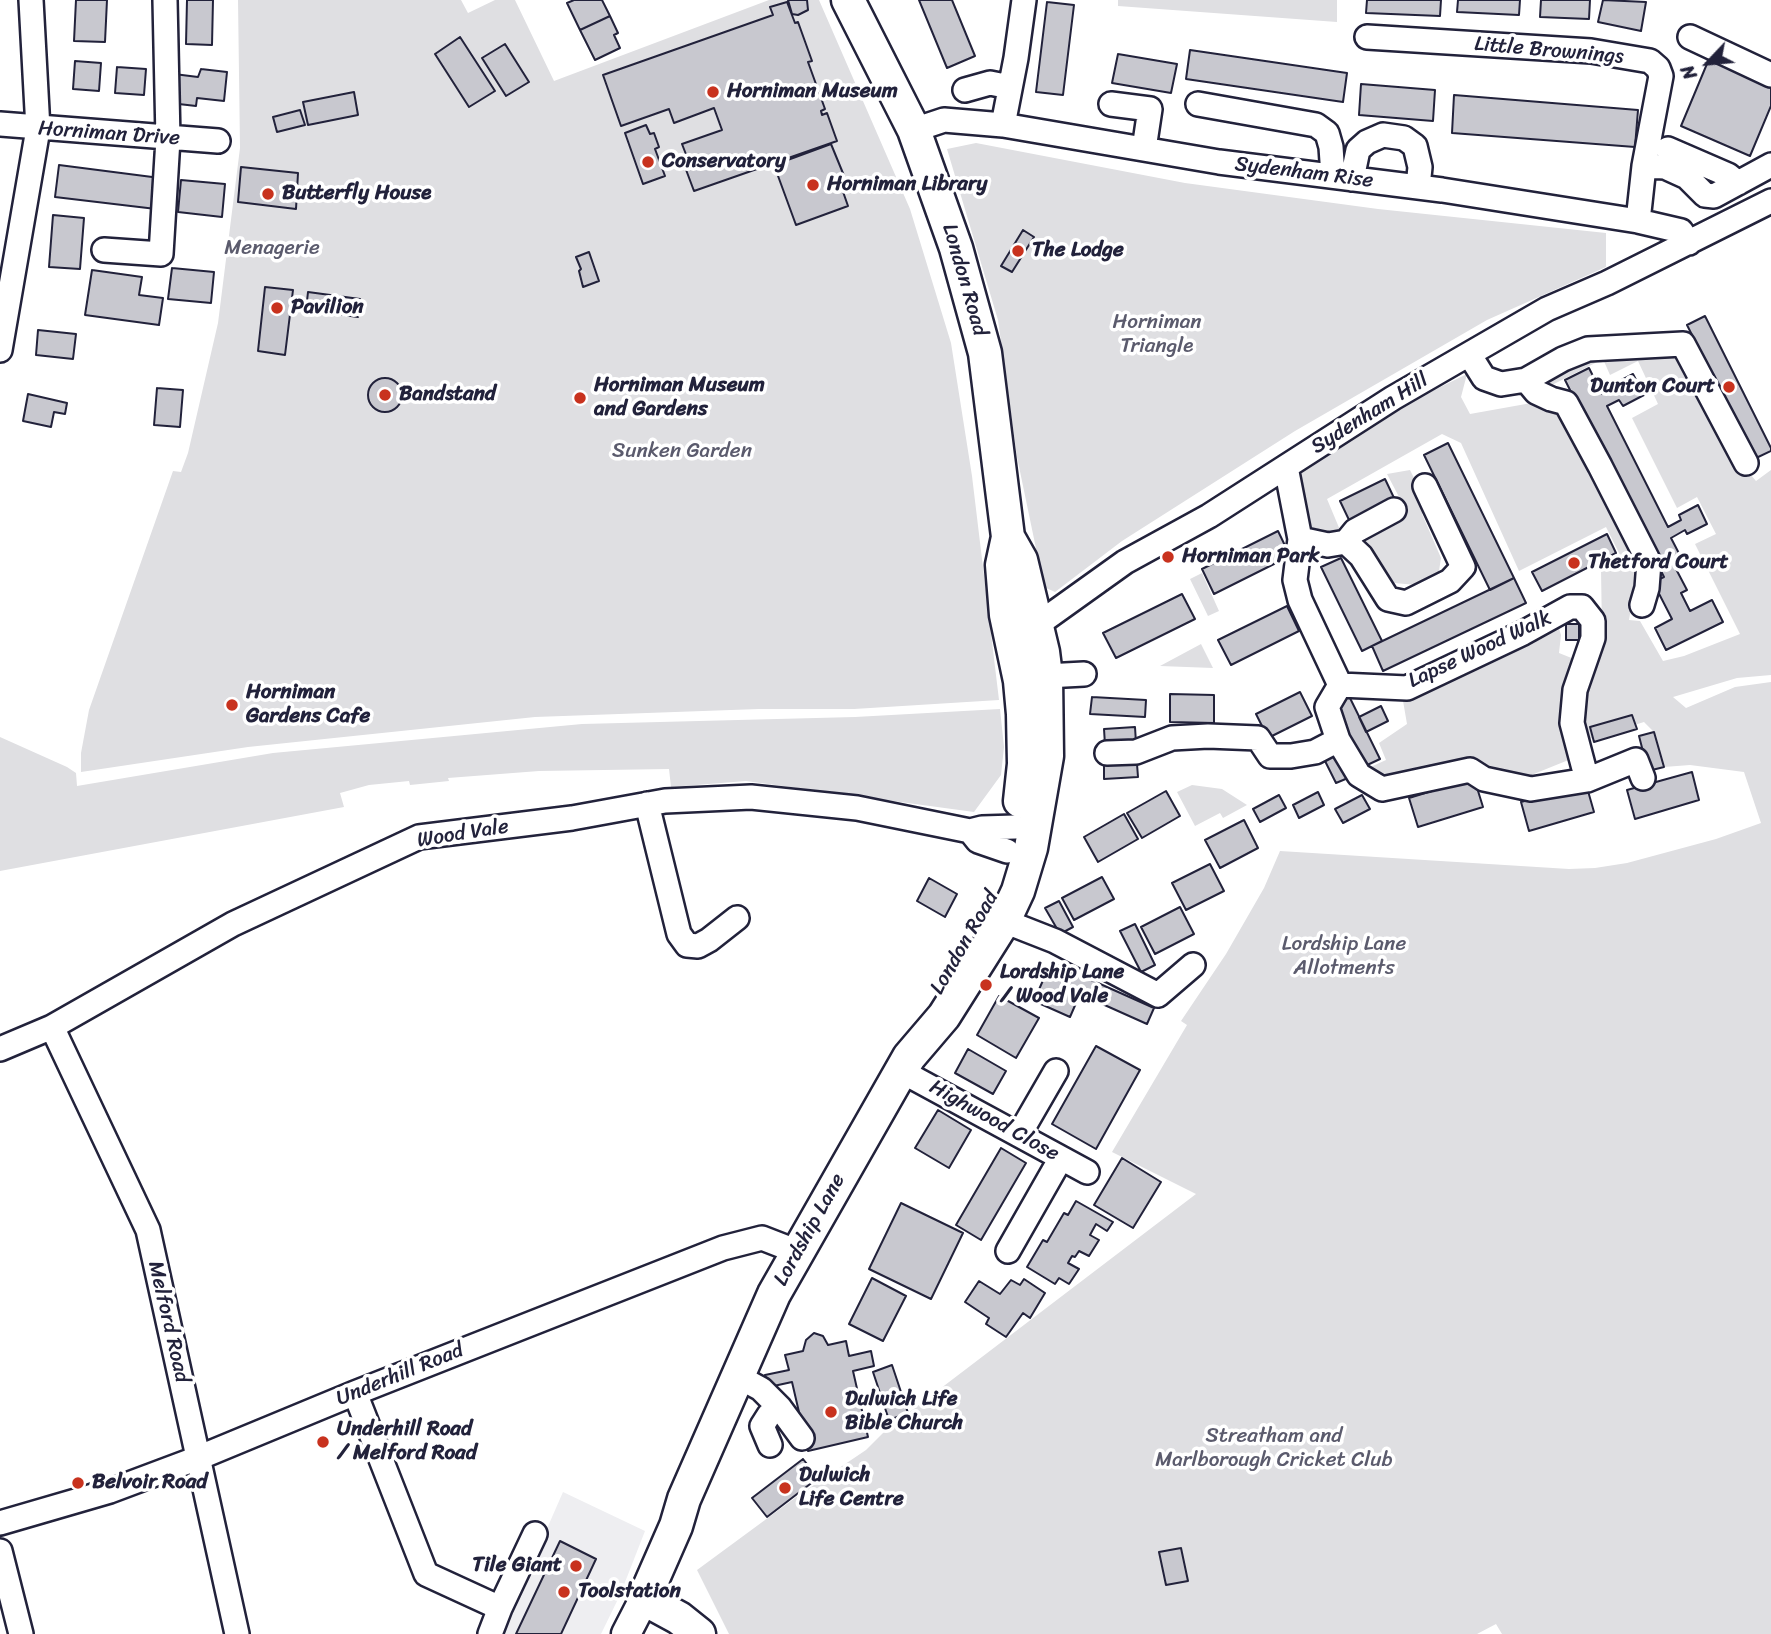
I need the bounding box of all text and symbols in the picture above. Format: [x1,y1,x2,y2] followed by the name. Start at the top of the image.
[1673,28,1743,98] north arrow
[1473,32,1625,70] street label: Little Brownings
[1671,59,1706,86] text: N
[727,79,898,105] place label: Horniman Museum
[705,84,721,100] marker: Horniman Museum
[37,116,181,152] street label: Horniman Drive
[662,149,786,175] place label: Conservatory
[1233,152,1375,194] street label: Sydenham Rise
[640,154,656,170] marker: Conservatory
[827,172,987,198] place label: Horniman Library
[805,177,821,193] marker: Horniman Library
[282,181,431,207] place label: Butterfly House
[260,186,276,202] marker: Butterfly House
[936,221,992,339] street label: London Road
[224,236,320,262] park label: Menagerie
[1032,238,1124,264] place label: The Lodge
[1010,243,1026,259] marker: The Lodge
[291,295,364,321] place label: Pavilion
[269,300,285,316] marker: Pavilion
[1112,310,1202,360] park label: Horniman Triangle
[1307,368,1433,460] street label: Sydenham Hill
[594,373,765,423] place label: Horniman Museum and Gardens
[1590,374,1715,400] place label: Dunton Court
[1721,379,1737,395] marker: Dunton Court
[399,382,496,408] place label: Bandstand
[377,387,393,403] marker: Bandstand
[572,390,588,406] marker: Horniman Museum and Gardens
[612,439,752,465] park label: Sunken Garden
[1182,544,1320,570] place label: Horniman Park
[1160,549,1176,565] marker: Horniman Park
[1588,550,1728,576] place label: Thetford Court
[1566,555,1582,571] marker: Thetford Court
[1404,606,1556,694] street label: Lapse Wood Walk
[246,680,370,730] place label: Horniman Gardens Cafe
[224,697,240,713] marker: Horniman Gardens Cafe
[415,814,511,854] street label: Wood Vale
[925,887,1005,999] street label: London Road
[1282,932,1406,982] park label: Lordship Lane Allotments
[1000,960,1124,1010] place label: Lordship Lane / Wood Vale
[978,977,994,993] marker: Lordship Lane / Wood Vale
[925,1075,1063,1167] street label: Highwood Close
[769,1170,851,1290] street label: Lordship Lane
[142,1259,194,1385] street label: Melford Road
[333,1338,467,1412] street label: Underhill Road
[845,1387,963,1437] place label: Dulwich Life Bible Church
[823,1404,839,1420] marker: Dulwich Life Bible Church
[337,1417,477,1467] place label: Underhill Road / Melford Road
[1155,1424,1393,1474] park label: Streatham and Marlborough Cricket Club
[315,1434,331,1450] marker: Underhill Road / Melford Road
[799,1463,904,1513] place label: Dulwich Life Centre
[92,1470,207,1496] place label: Belvoir Road
[70,1475,86,1491] marker: Belvoir Road
[777,1480,793,1496] marker: Dulwich Life Centre
[472,1553,562,1579] place label: Tile Giant
[568,1558,584,1574] marker: Tile Giant
[578,1579,681,1605] place label: Toolstation
[556,1584,572,1600] marker: Toolstation

